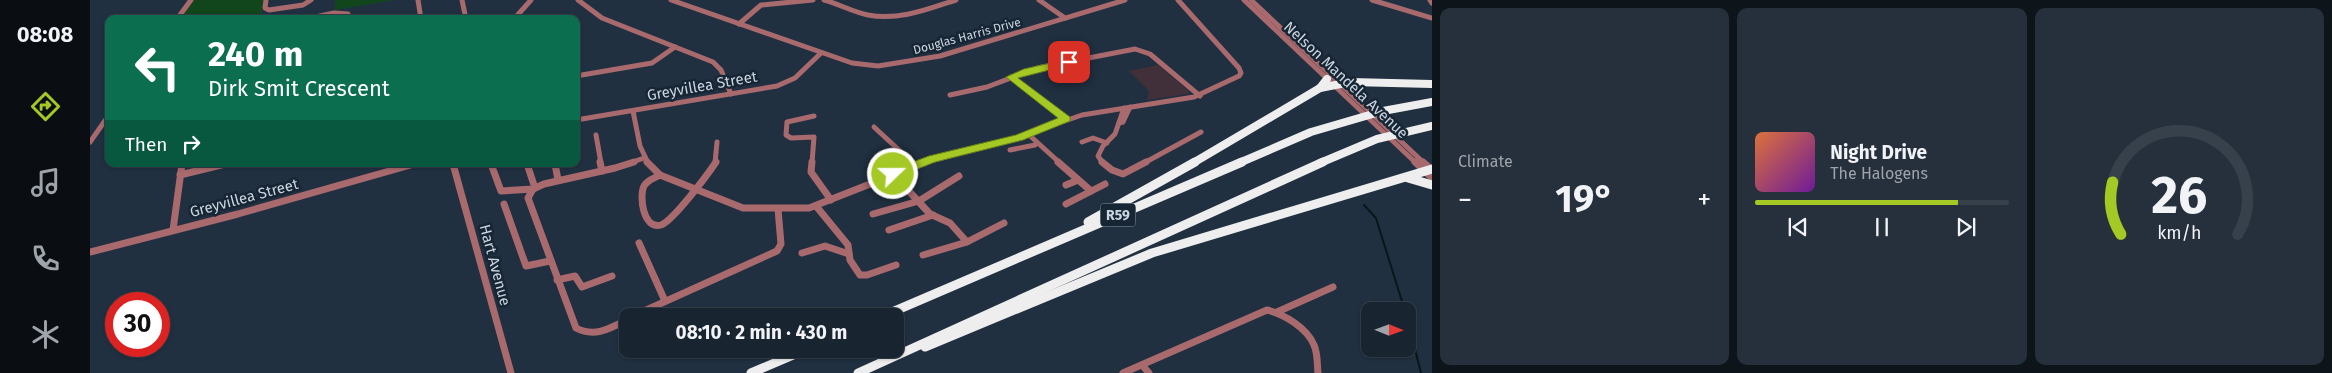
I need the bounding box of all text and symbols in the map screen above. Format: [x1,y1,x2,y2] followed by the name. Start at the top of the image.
[912,15,1022,57] street label: Douglas Harris Drive
[1280,18,1412,142] street label: Nelson Mandela Avenue
[17,21,73,48] text: 08:08
[208,33,303,75] text: 240 m
[125,35,190,100] icon: left
[1048,41,1090,83] pin
[1055,48,1083,76] icon: arrive
[646,67,759,105] street label: Greyvillea Street
[208,75,390,102] text: Dirk Smit Crescent
[28,89,63,124] icon: directions
[177,130,205,158] icon: right
[125,133,167,156] text: Then
[1830,141,1927,164] text: Night Drive
[866,147,918,199] position arrow
[1458,152,1513,171] text: Climate
[1830,164,1928,183] text: The Halogens
[2151,164,2207,227] text: 26
[28,165,63,200] icon: music
[188,175,301,221] street label: Greyvillea Street
[1555,176,1614,222] text: 19°
[1458,183,1472,216] text: −
[1697,183,1711,216] text: +
[1100,204,1136,226] road number: R59
[1784,213,1812,241] icon: previous
[1868,213,1896,241] icon: pause
[1952,213,1980,241] icon: next
[476,222,514,308] street label: Hart Avenue
[2157,222,2201,244] text: km/h
[28,241,63,276] icon: phone
[105,292,170,357] speed limit sign: 30
[1361,302,1416,358] north arrow
[1361,302,1416,357] map controls
[28,317,63,352] icon: climate
[676,321,847,344] text: 08:10 · 2 min · 430 m

